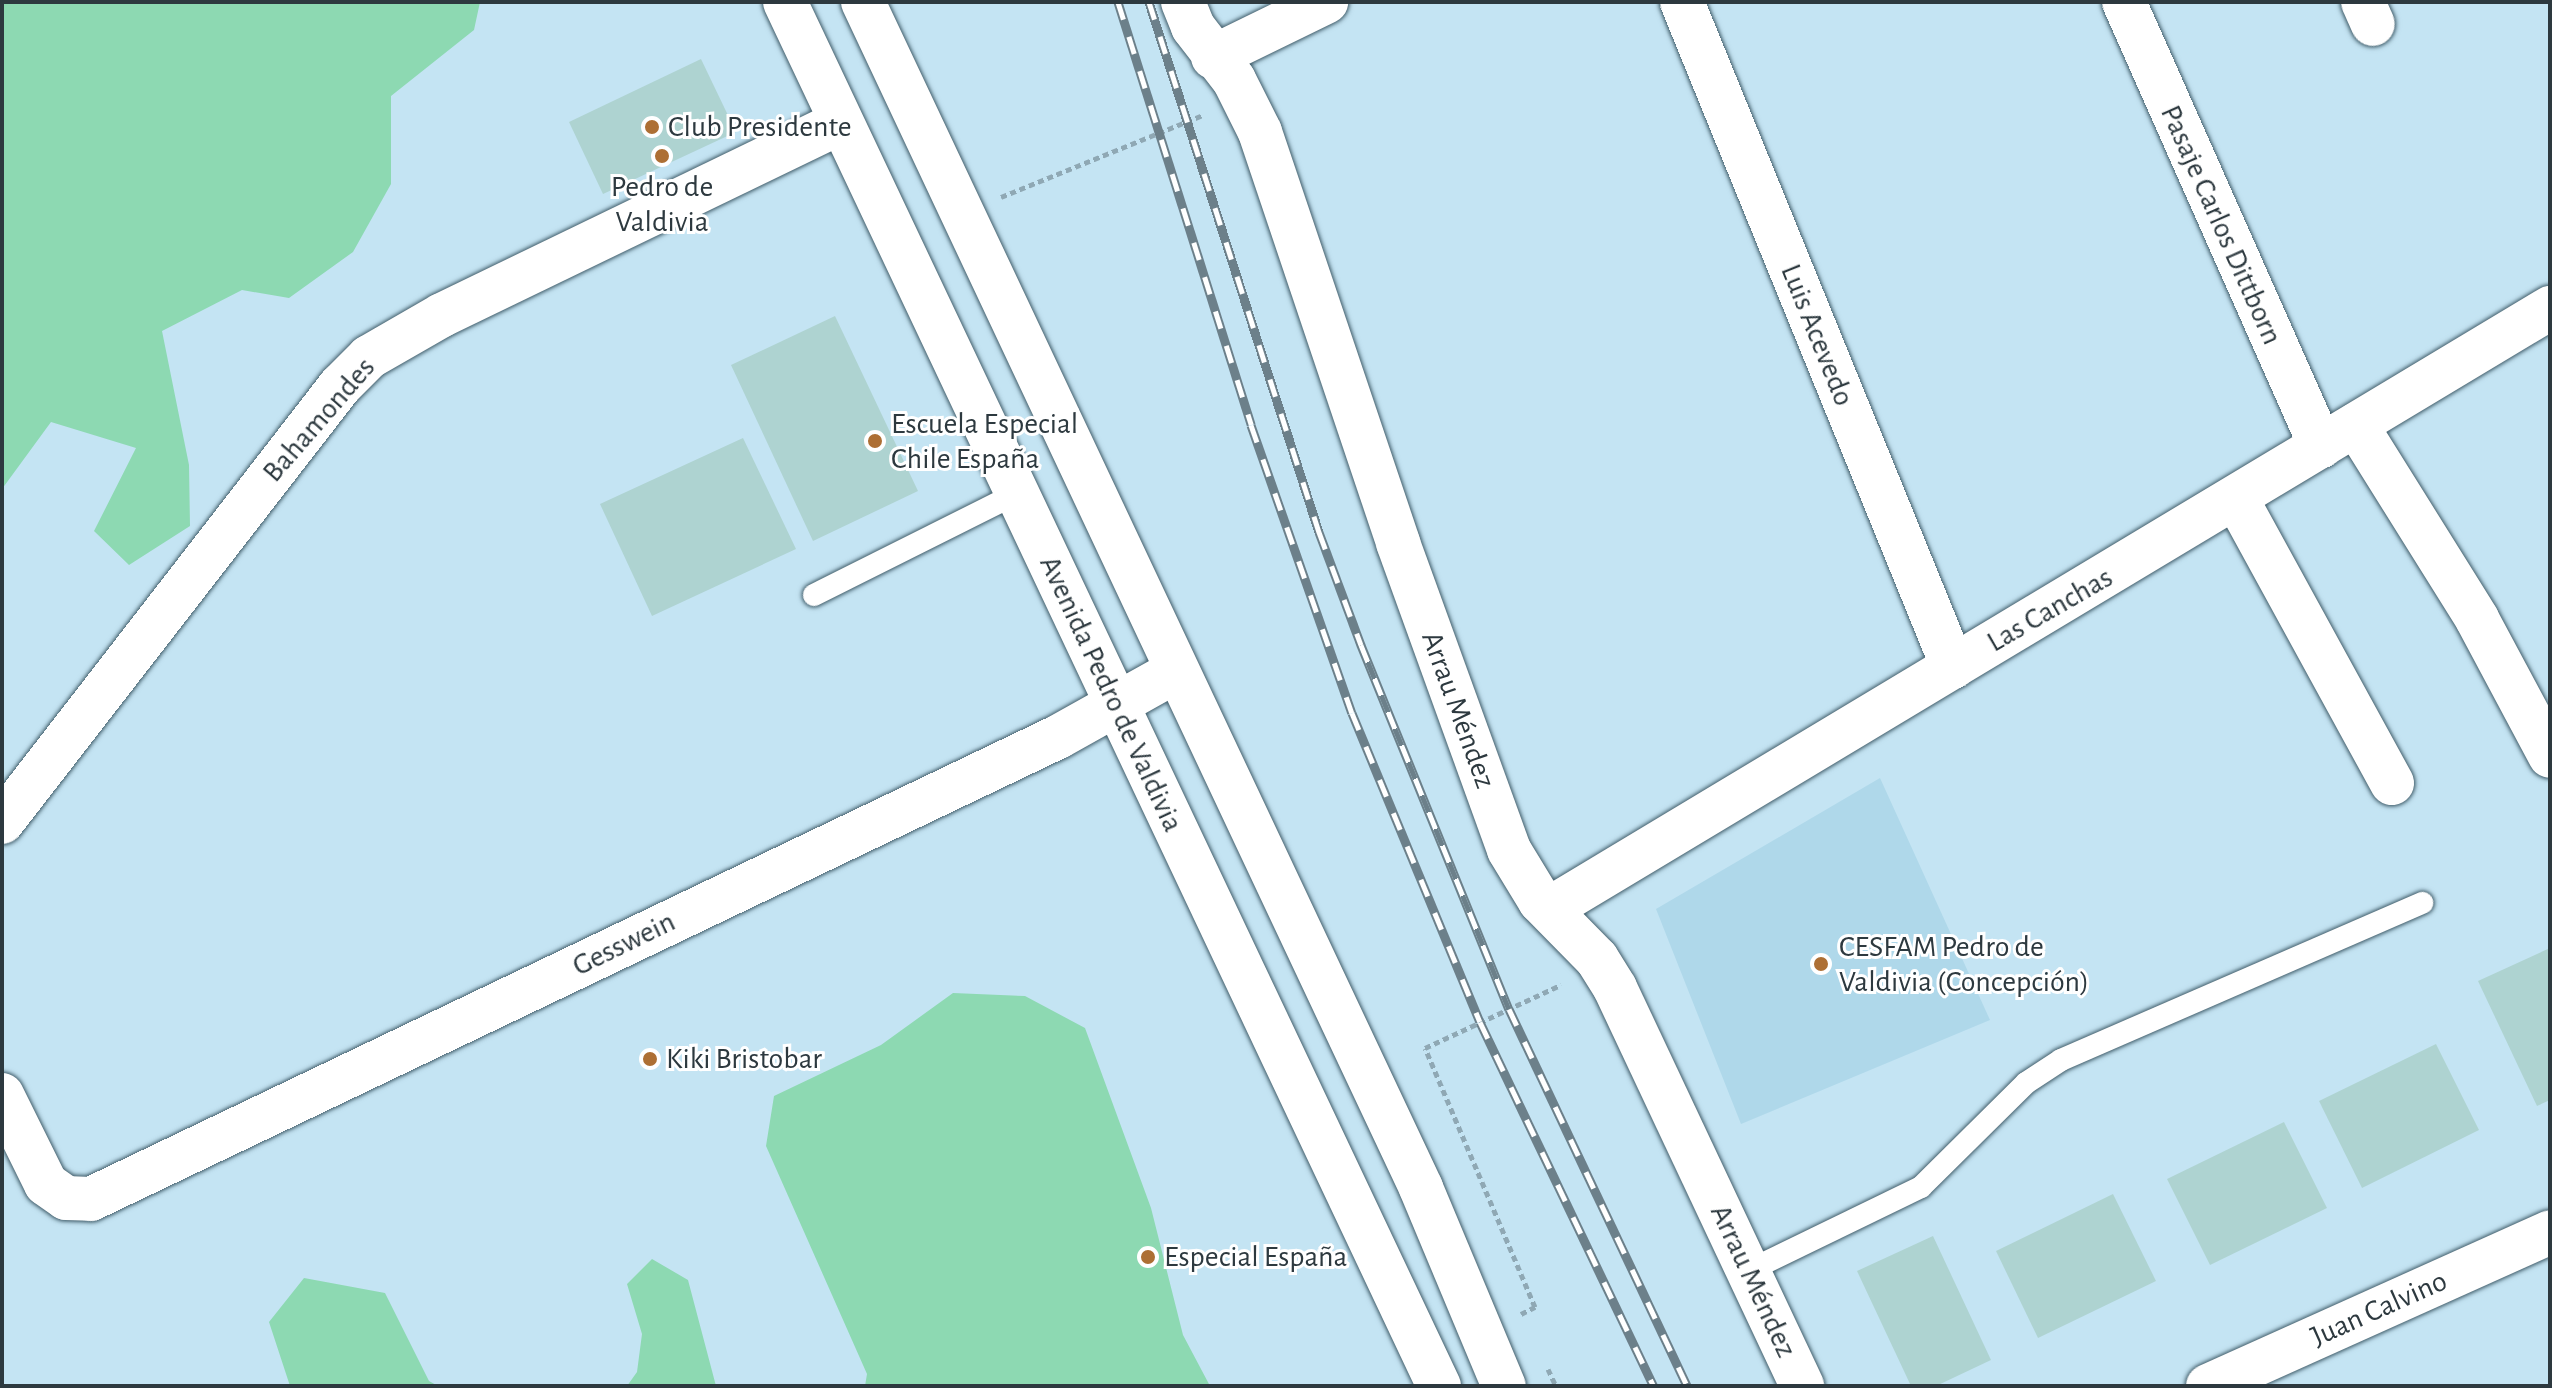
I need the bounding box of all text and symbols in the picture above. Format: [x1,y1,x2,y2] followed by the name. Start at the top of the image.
[2152,100,2290,350] street label: Pasaje Carlos Dittborn
[668,109,852,145] place label: Club Presidente
[643,118,661,136] marker: Club Presidente
[653,147,671,165] marker: Pedro de Valdivia
[611,169,713,240] place label: Pedro de Valdivia
[1772,259,1862,411] street label: Luis Acevedo
[255,350,383,490] street label: Bahamondes
[891,406,1078,476] place label: Escuela Especial Chile España
[866,432,884,450] marker: Escuela Especial Chile España
[1031,550,1191,838] street label: Avenida Pedro de Valdivia
[1981,560,2119,660] street label: Las Canchas
[1413,627,1503,793] street label: Arrau Méndez
[567,904,681,984] street label: Gesswein
[1839,929,2089,1000] place label: CESFAM Pedro de Valdivia (Concepción)
[1810,953,1832,975] marker: CESFAM Pedro de Valdivia (Concepción)
[666,1041,822,1077] place label: Kiki Bristobar
[641,1050,659,1068] marker: Kiki Bristobar
[1702,1199,1804,1363] street label: Arrau Méndez
[1164,1239,1347,1275] place label: Especial España
[1139,1248,1157,1266] marker: Especial España
[2305,1263,2453,1355] street label: Juan Calvino

